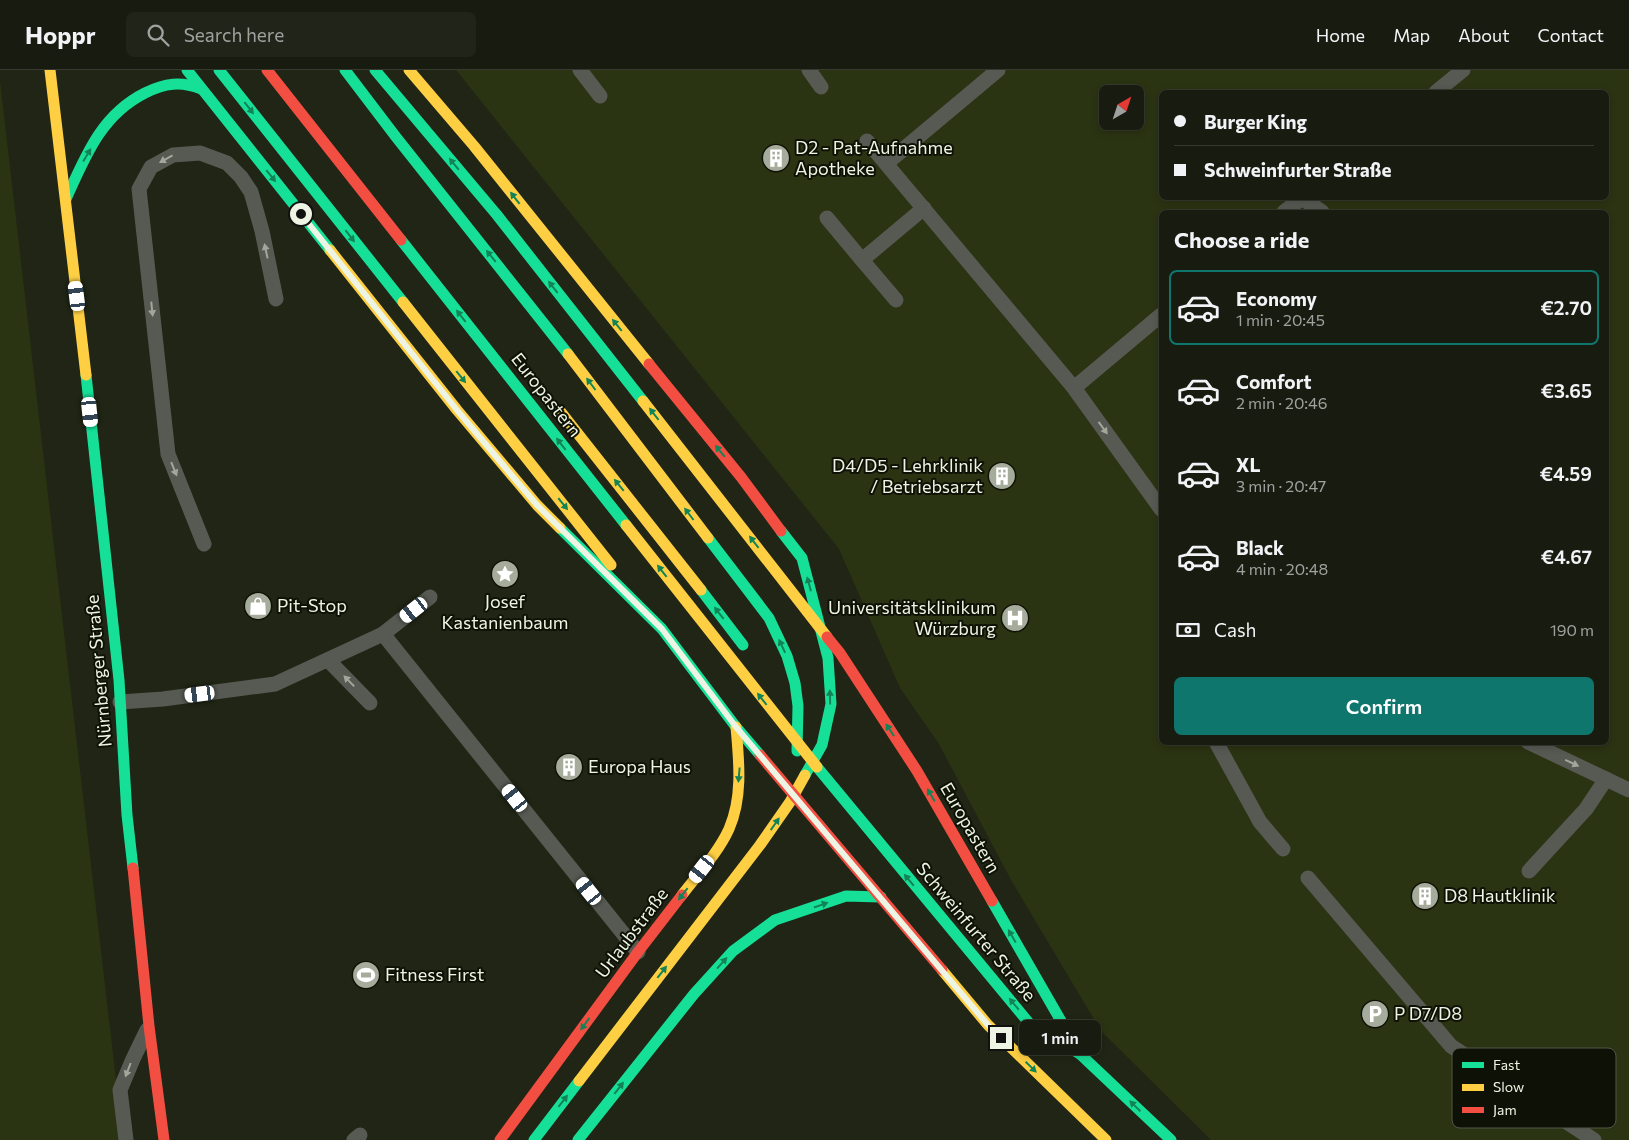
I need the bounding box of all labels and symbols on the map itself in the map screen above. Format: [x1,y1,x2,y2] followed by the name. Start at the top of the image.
[1099,85,1144,130] north arrow
[244,101,255,114] one-way arrow
[795,136,953,179] place label: D2 - Pat-Aufnahme Apotheke
[761,143,791,173] building icon: D2 - Pat-Aufnahme Apotheke
[83,148,92,161] one-way arrow
[159,155,173,163] one-way arrow
[449,158,460,171] one-way arrow
[265,169,276,182] one-way arrow
[510,192,521,205] one-way arrow
[290,203,312,225] route start
[344,229,355,242] one-way arrow
[262,243,270,259] one-way arrow
[486,249,496,263] one-way arrow
[67,280,86,312] car
[548,280,559,293] one-way arrow
[148,301,156,317] one-way arrow
[455,310,466,323] one-way arrow
[612,318,623,331] one-way arrow
[507,348,586,441] street label: Europastern
[456,370,467,383] one-way arrow
[585,378,596,391] one-way arrow
[80,396,99,428] car
[648,408,659,421] one-way arrow
[1098,421,1108,435] one-way arrow
[556,437,567,450] one-way arrow
[714,444,725,457] one-way arrow
[832,454,983,497] place label: D4/D5 - Lehrklinik / Betriebsarzt
[987,461,1017,491] building icon: D4/D5 - Lehrklinik / Betriebsarzt
[171,462,178,477] one-way arrow
[614,479,625,492] one-way arrow
[557,498,568,511] one-way arrow
[684,507,695,520] one-way arrow
[749,536,760,549] one-way arrow
[490,559,520,589] place icon: Josef Kastanienbaum
[656,565,667,578] one-way arrow
[805,577,813,592] one-way arrow
[442,590,569,633] place label: Josef Kastanienbaum
[243,591,273,621] shop icon: Pit-Stop
[80,594,116,748] street label: Nürnberger Straße
[277,594,347,616] place label: Pit-Stop
[397,595,430,625] car
[828,596,996,639] place label: Universitätsklinikum Würzburg
[1000,603,1030,633] hospital icon: Universitätsklinikum Würzburg
[714,607,725,620] one-way arrow
[778,639,786,653] one-way arrow
[343,676,355,688] one-way arrow
[184,685,215,703] car
[826,689,834,705] one-way arrow
[757,693,768,706] one-way arrow
[886,723,895,737] one-way arrow
[554,752,584,782] building icon: Europa Haus
[588,755,691,777] place label: Europa Haus
[1565,759,1579,767] one-way arrow
[735,767,743,783] one-way arrow
[936,778,1006,877] street label: Europastern
[499,782,530,814] car
[926,789,935,802] one-way arrow
[770,817,780,830] one-way arrow
[686,853,717,885] car
[912,857,1041,1005] street label: Schweinfurter Straße
[904,873,915,886] one-way arrow
[573,875,604,907] car
[1410,881,1440,911] building icon: D8 Hautklinik
[590,883,672,982] street label: Urlaubstraße
[1444,884,1556,906] place label: D8 Hautklinik
[678,887,688,901] one-way arrow
[814,901,829,908] one-way arrow
[1008,928,1016,943] one-way arrow
[717,956,728,969] one-way arrow
[351,960,381,990] sports icon: Fitness First
[385,963,484,985] place label: Fitness First
[657,966,668,979] one-way arrow
[1009,998,1020,1010] one-way arrow
[1360,999,1390,1029] parking icon: P D7/D8
[1394,1002,1462,1024] place label: P D7/D8
[580,1017,591,1030] one-way arrow
[1018,1020,1101,1056] callout: 1 min
[990,1027,1012,1049] route end
[1452,1048,1616,1128] legend
[1493,1056,1520,1073] text: Fast
[1025,1061,1037,1073] one-way arrow
[124,1063,132,1078] one-way arrow
[1493,1078,1524,1095] text: Slow
[614,1082,625,1095] one-way arrow
[558,1095,569,1108] one-way arrow
[1130,1100,1142,1112] one-way arrow
[1493,1101,1517,1118] text: Jam

